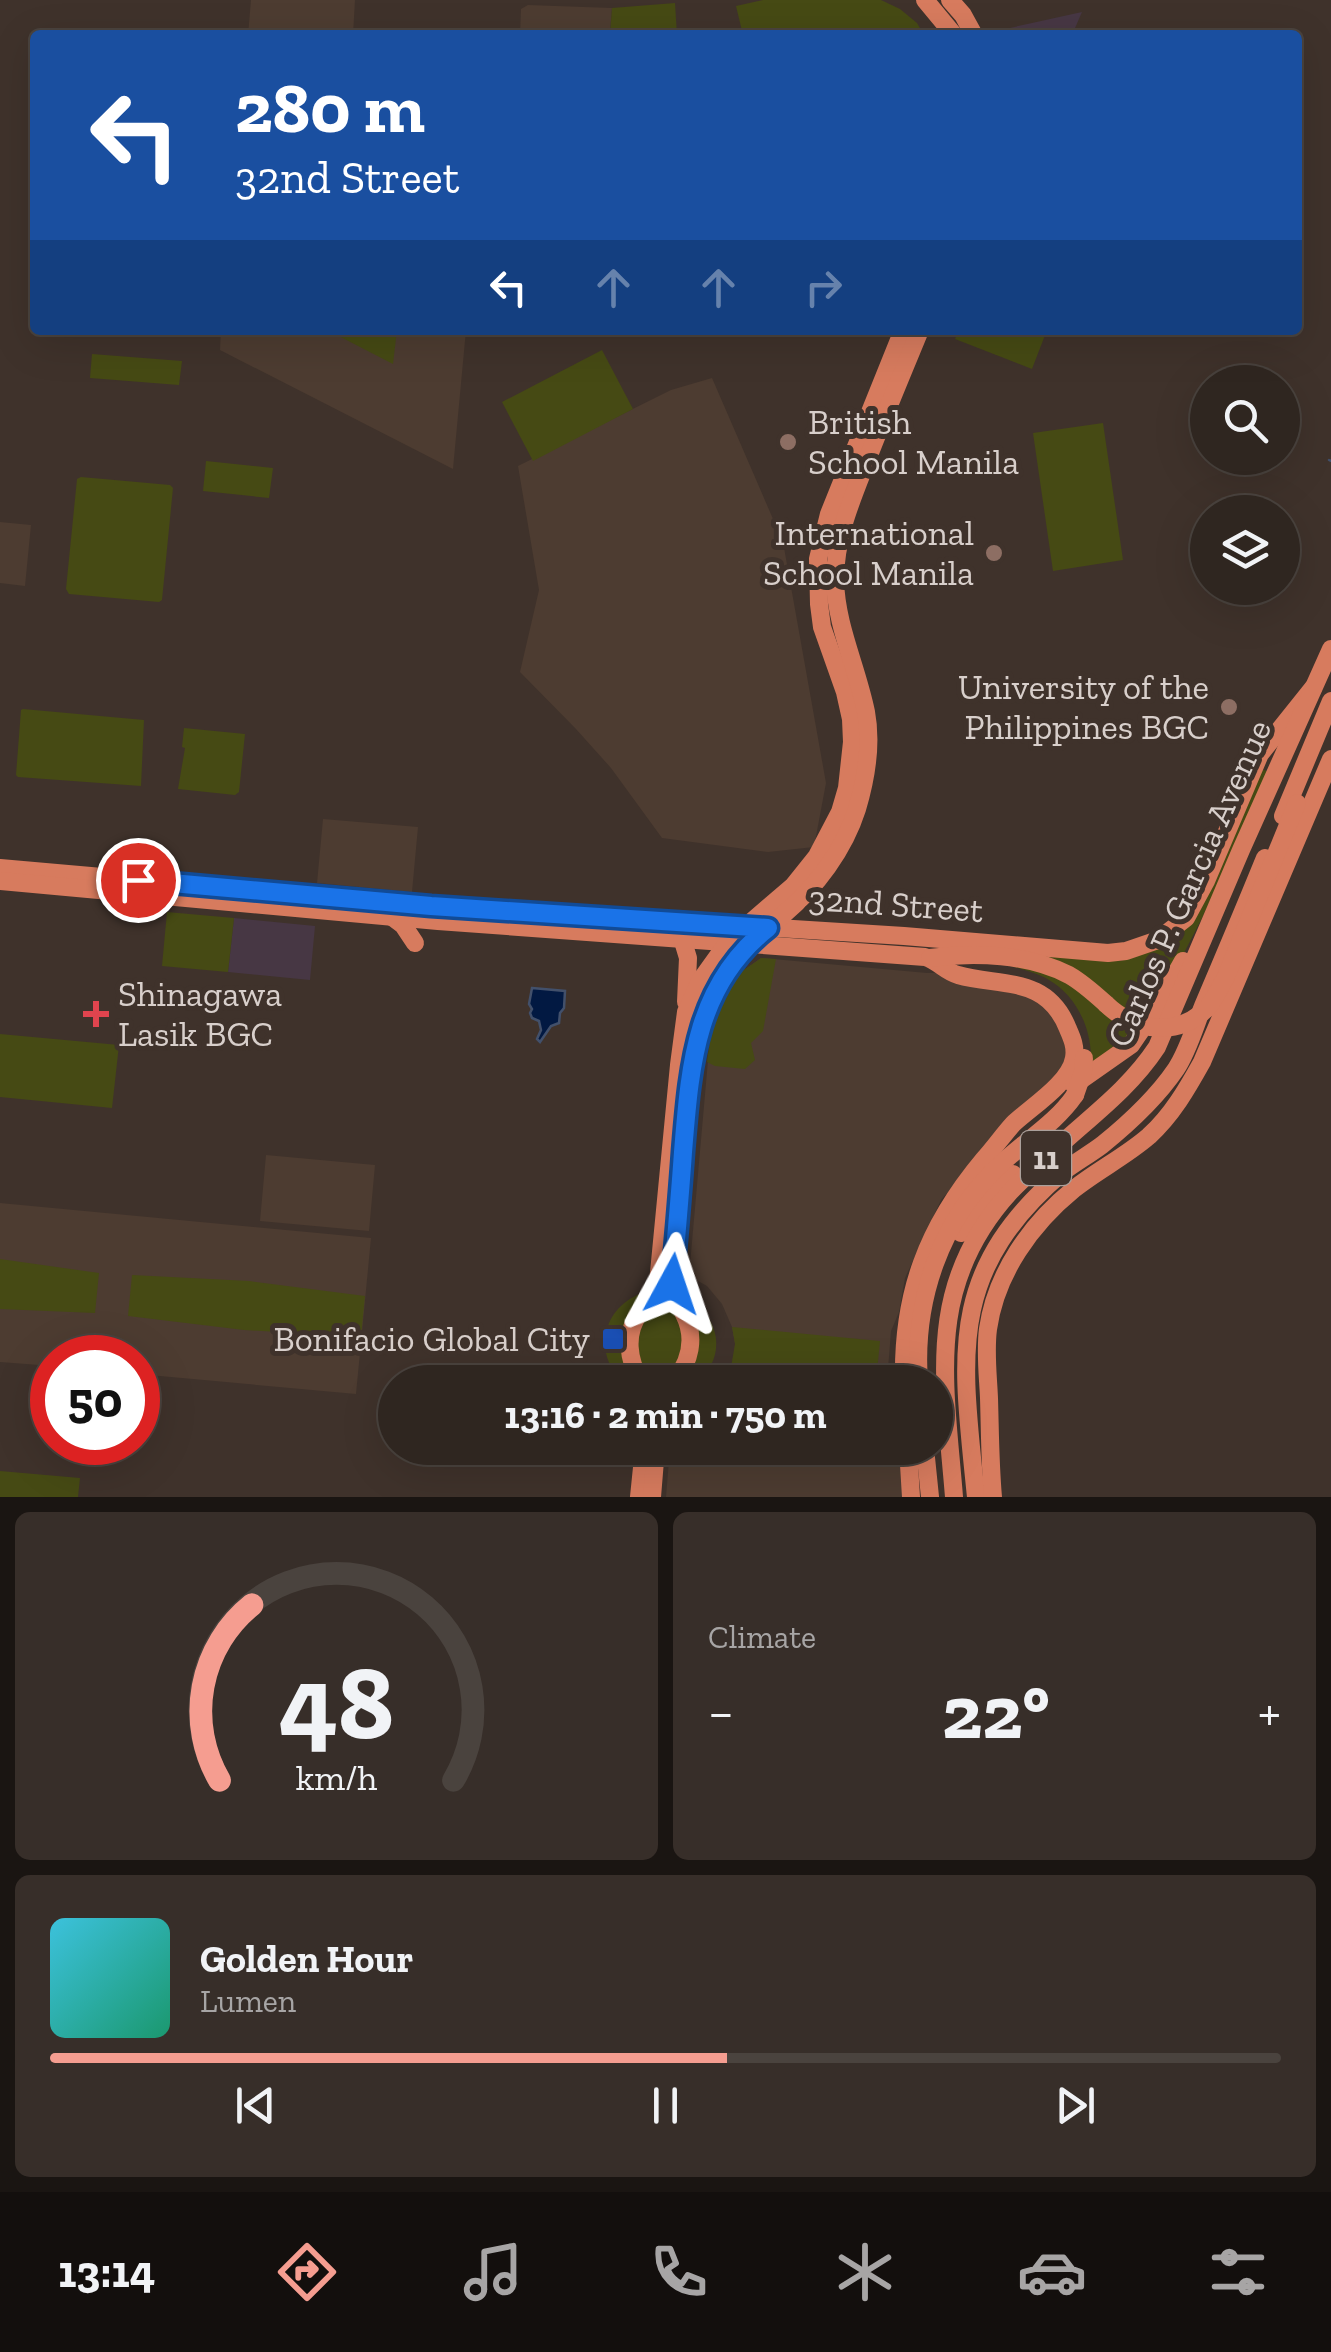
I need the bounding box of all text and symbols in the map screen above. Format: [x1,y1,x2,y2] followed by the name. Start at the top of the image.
[235,66,425,150] text: 280 m
[70,70,200,200] icon: left
[235,151,459,205] text: 32nd Street
[481,260,536,315] icon: left
[586,260,641,315] icon: ahead
[691,260,746,315] icon: ahead
[796,260,851,315] icon: right
[1190,365,1300,605] map controls
[1190,365,1300,475] button: search
[808,401,1019,483] place label: British School Manila
[777,431,799,453] marker: British School Manila
[1190,495,1300,605] button: layers
[763,512,974,594] place label: International School Manila
[983,542,1005,564] marker: International School Manila
[958,666,1209,748] place label: University of the Philippines BGC
[1218,696,1240,718] marker: University of the Philippines BGC
[1098,713,1280,1053] street label: Carlos P. Garcia Avenue
[96,838,181,923] pin
[111,853,166,908] icon: arrive
[807,877,985,931] street label: 32nd Street
[118,973,282,1055] place label: Shinagawa Lasik BGC
[83,1001,109,1027] marker: Shinagawa Lasik BGC
[1021,1131,1071,1185] road number: 11
[620,1232,724,1336] position arrow
[274,1318,590,1360] place label: Bonifacio Global City
[600,1326,626,1352] marker: Bonifacio Global City
[30,1335,160,1465] speed limit sign: 50
[504,1392,827,1438] text: 13:16 · 2 min · 750 m
[708,1618,816,1656] text: Climate
[279,1640,394,1765] text: 48
[942,1667,1050,1757] text: 22°
[708,1679,734,1745] text: −
[1258,1679,1281,1745] text: +
[296,1756,377,1799] text: km/h
[200,1936,413,1982] text: Golden Hour
[200,1982,296,2020] text: Lumen
[228,2078,283,2133] icon: previous
[638,2078,693,2133] icon: pause
[1048,2078,1103,2133] icon: next
[272,2237,342,2307] icon: directions
[458,2237,528,2307] icon: music
[644,2237,714,2307] icon: phone
[830,2237,900,2307] icon: climate
[1017,2237,1087,2307] icon: car
[1203,2237,1273,2307] icon: filters
[58,2245,155,2299] text: 13:14

